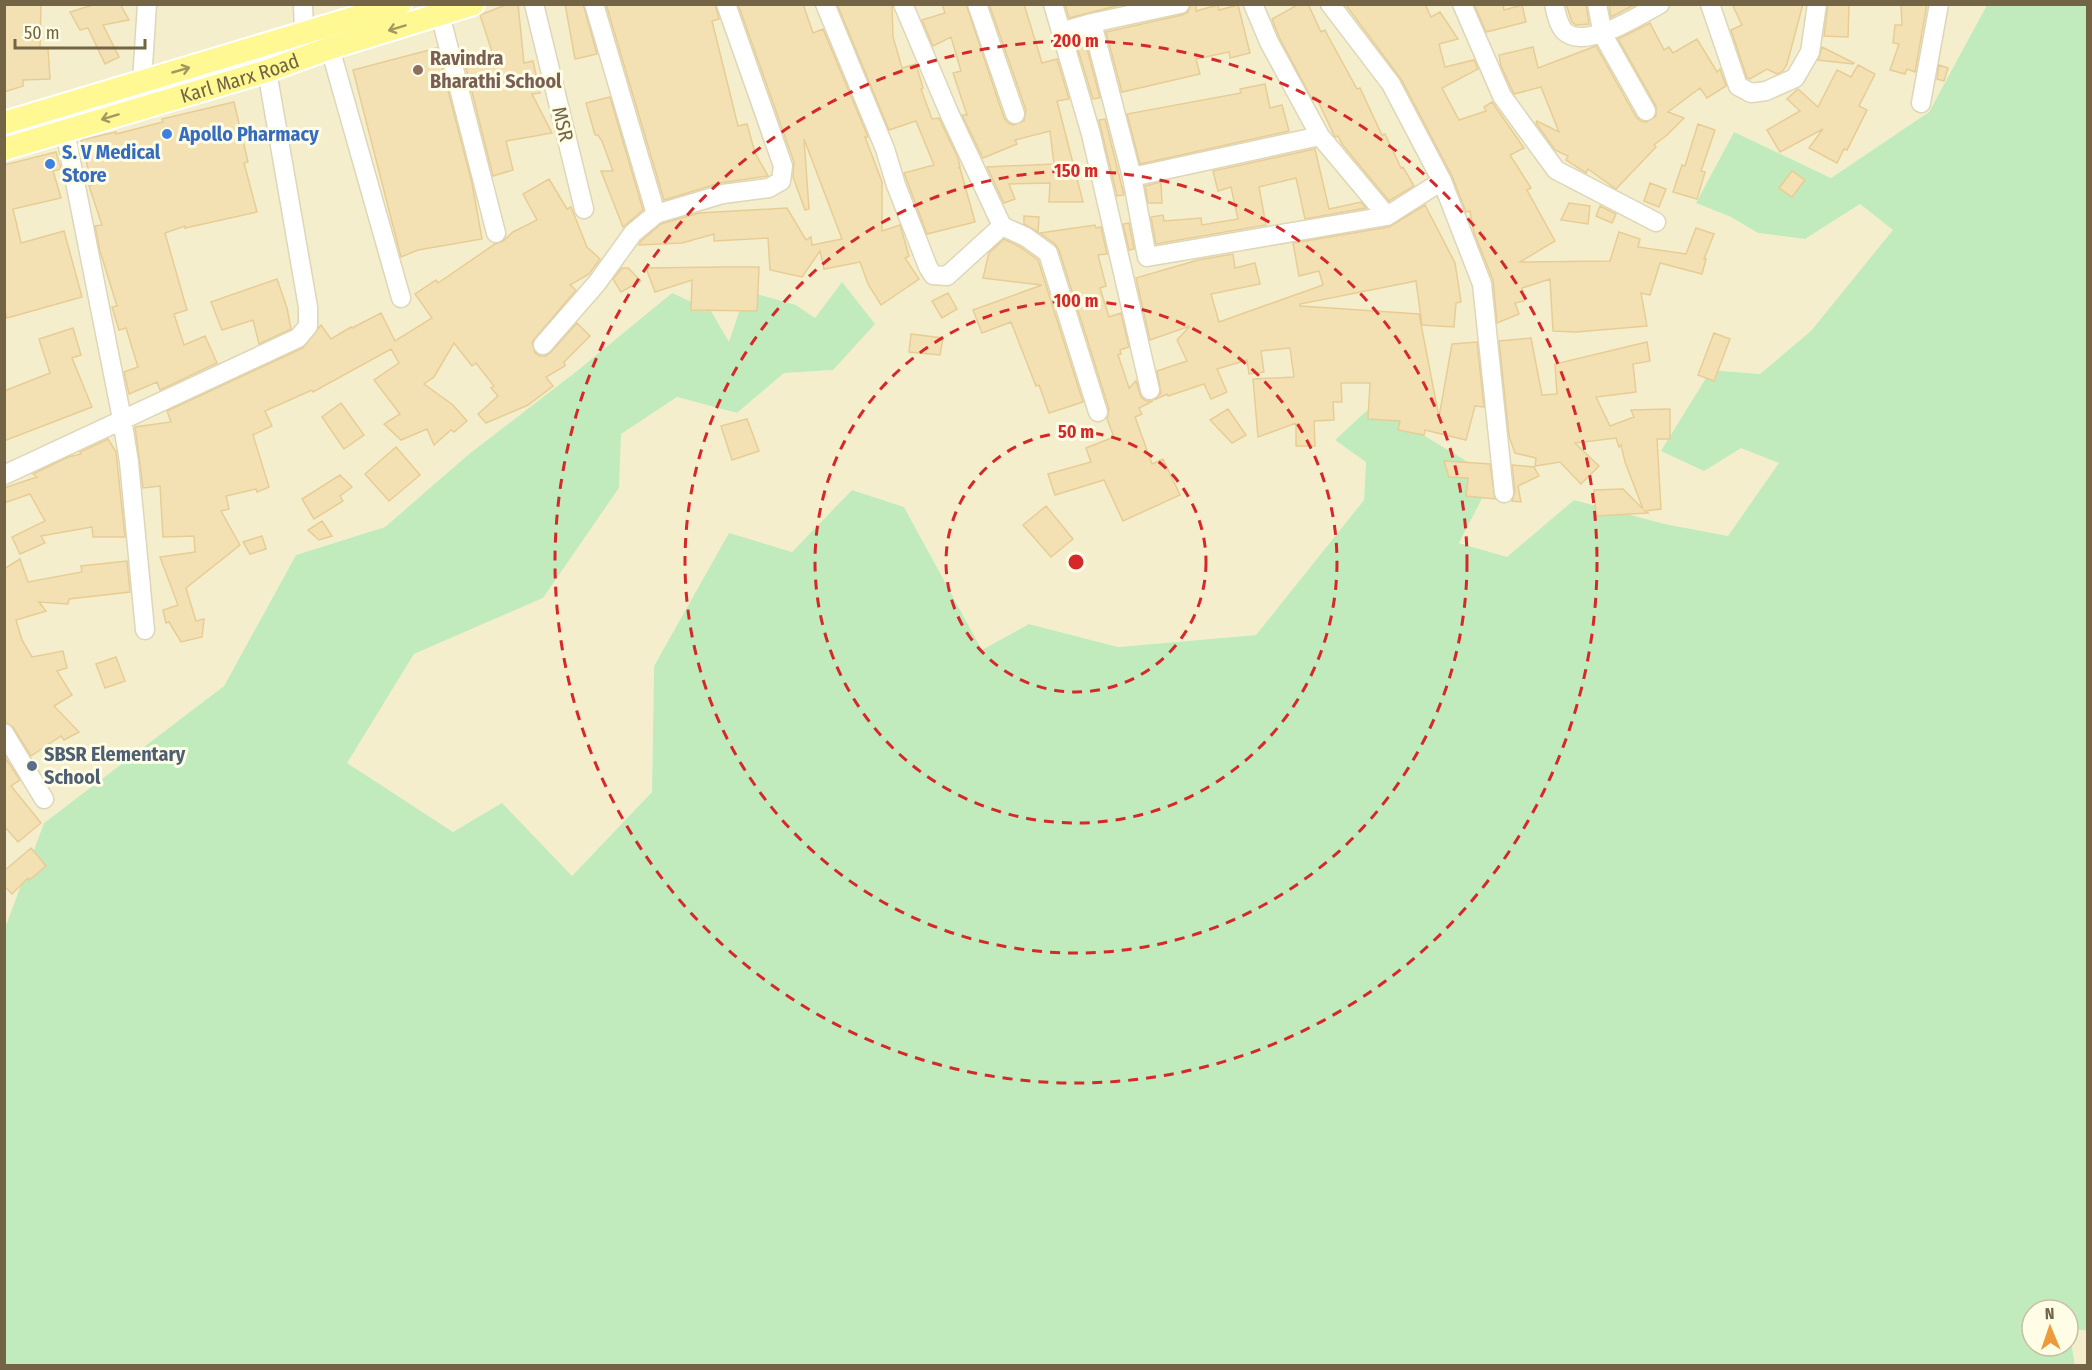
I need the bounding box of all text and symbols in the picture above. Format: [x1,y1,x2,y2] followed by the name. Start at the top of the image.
[15,12,146,50] scale bar
[24,22,60,44] text: 50 m
[388,23,407,34] one-way arrow
[1052,30,1099,52] text: 200 m
[430,46,562,93] place label: Ravindra Bharathi School
[177,48,302,108] street label: Karl Marx Road
[171,63,190,75] one-way arrow
[411,63,425,77] marker: Ravindra Bharathi School
[547,104,579,144] street label: MSR
[101,112,120,123] one-way arrow
[178,122,319,146] place label: Apollo Pharmacy
[160,127,174,141] marker: Apollo Pharmacy
[62,140,161,187] place label: S. V Medical Store
[43,157,57,171] marker: S. V Medical Store
[1054,160,1098,182] text: 150 m
[1054,290,1098,312] text: 100 m
[1058,421,1094,443] text: 50 m
[1066,552,1086,572] centre of rings
[44,742,186,789] place label: SBSR Elementary School
[25,759,39,773] marker: SBSR Elementary School
[2020,1298,2080,1358] north arrow
[2044,1304,2055,1323] text: N

